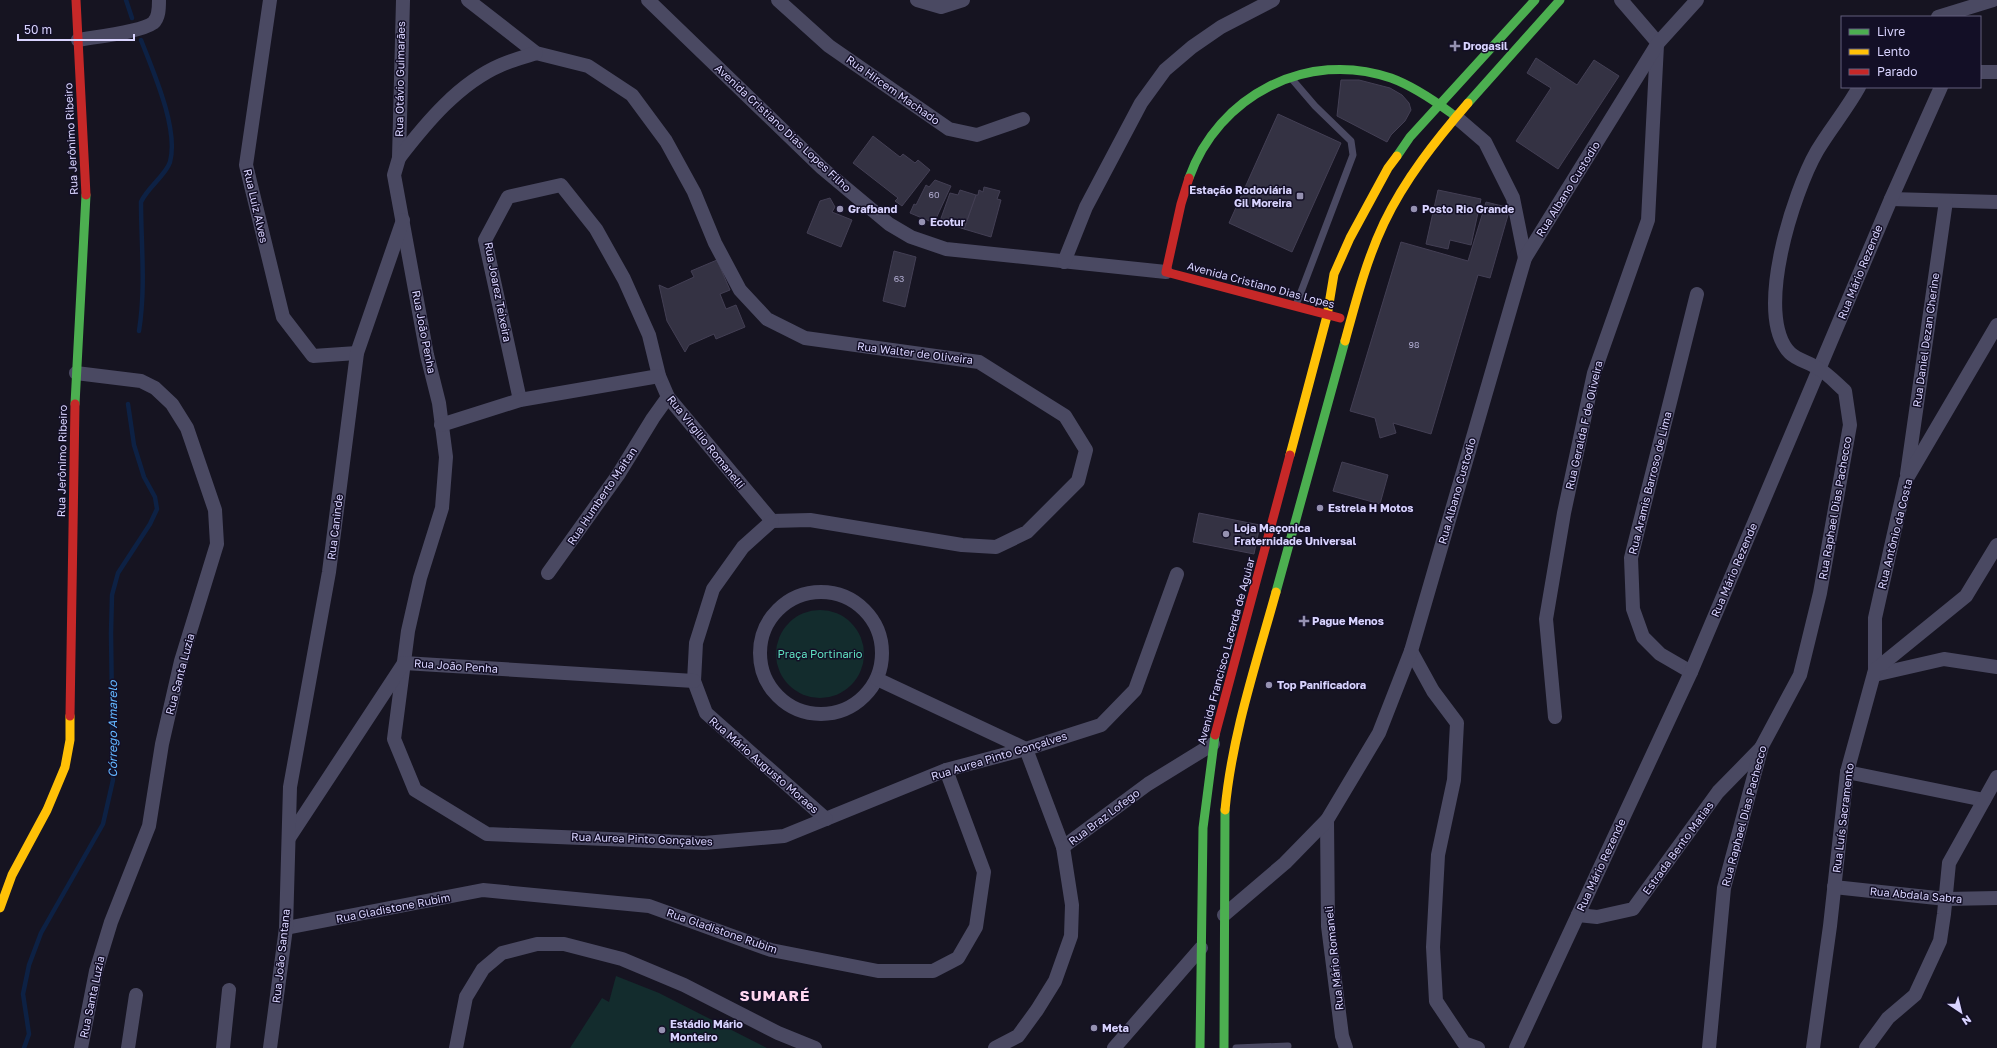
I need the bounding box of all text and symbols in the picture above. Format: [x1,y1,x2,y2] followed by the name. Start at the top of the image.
[18,16,134,42] scale bar
[1841,16,1981,88] legend
[392,21,407,137] street label: Rua Otávio Guimarães
[24,22,52,37] text: 50 m
[1877,24,1905,39] text: Livre
[1463,39,1508,52] place label: Drogasil
[1450,41,1460,51] marker: Drogasil
[1877,44,1910,59] text: Lento
[844,52,943,127] street label: Rua Hircem Machado
[713,61,854,194] street label: Avenida Cristiano Dias Lopes Filho
[1877,64,1917,79] text: Parado
[61,82,80,195] street label: Rua Jerônimo Ribeiro
[1533,138,1602,239] street label: Rua Albano Custodio
[242,168,271,244] street label: Rua Luiz Alves
[1189,183,1292,209] place label: Estação Rodoviária Gil Moreira
[928,189,940,200] house number: 60
[1295,191,1305,201] marker: Estação Rodoviária Gil Moreira
[848,202,897,215] place label: Grafband
[1422,202,1515,215] place label: Posto Rio Grande
[835,204,845,214] marker: Grafband
[1409,204,1419,214] marker: Posto Rio Grande
[930,215,966,228] place label: Ecotur
[917,217,927,227] marker: Ecotur
[1835,223,1884,321] street label: Rua Mário Rezende
[482,241,515,343] street label: Rua Joarez Teixeira
[1186,259,1336,310] street label: Avenida Cristiano Dias Lopes
[1910,272,1941,408] street label: Rua Daniel Dezan Cherine
[894,273,904,284] house number: 63
[410,289,439,375] street label: Rua João Penha
[856,339,974,366] street label: Rua Walter de Oliveira
[1409,339,1419,350] house number: 98
[1562,359,1605,491] street label: Rua Geralda F de Oliveira
[665,393,748,491] street label: Rua Virgilio Romanelli
[54,404,69,517] street label: Rua Jerônimo Ribeiro
[1625,410,1674,556] street label: Rua Aramis Barroso de Lima
[1815,435,1854,581] street label: Rua Raphael Dias Pachecco
[1435,436,1478,545] street label: Rua Albano Custodio
[564,444,639,547] street label: Rua Humberto Maitan
[1875,477,1915,590] street label: Rua Antônio da Costa
[324,493,345,561] street label: Rua Caninde
[1328,501,1413,514] place label: Estrela H Motos
[1315,503,1325,513] marker: Estrela H Motos
[1234,521,1356,547] place label: Loja Maçonica Fraternidade Universal
[1708,521,1759,619] street label: Rua Mário Rezende
[1221,529,1231,539] marker: Loja Maçonica Fraternidade Universal
[1194,555,1257,746] street label: Avenida Francisco Lacerda de Aguiar
[1312,614,1384,627] place label: Pague Menos
[1299,616,1309,626] marker: Pague Menos
[162,632,197,716] street label: Rua Santa Luzia
[778,647,863,660] park label: Praça Portinario
[413,656,499,675] street label: Rua João Penha
[1277,678,1366,691] place label: Top Panificadora
[105,680,120,778] water label: Córrego Amarelo
[1264,680,1274,690] marker: Top Panificadora
[707,714,822,816] street label: Rua Mário Augusto Moraes
[929,729,1069,782] street label: Rua Aurea Pinto Gonçalves
[1718,744,1769,888] street label: Rua Raphael Dias Pachecco
[1829,762,1856,874] street label: Rua Luís Sacramento
[1066,786,1142,847] street label: Rua Braz Lofego
[1639,798,1716,897] street label: Estrada Bento Matias
[1573,816,1628,913] street label: Rua Mário Rezende
[571,830,713,847] street label: Rua Aurea Pinto Gonçalves
[1869,884,1963,905] street label: Rua Abdala Sabra
[335,890,451,925] street label: Rua Gladistone Rubim
[665,905,779,956] street label: Rua Gladistone Rubim
[1322,905,1345,1011] street label: Rua Mário Romaneli
[269,908,292,1004] street label: Rua João Santana
[76,955,107,1039] street label: Rua Santa Luzia
[740,986,810,1004] district label: SUMARÉ
[1941,992,1981,1032] north arrow
[1960,1013,1974,1028] text: N
[670,1017,743,1043] place label: Estádio Mário Monteiro
[1102,1021,1129,1034] place label: Meta
[1089,1023,1099,1033] marker: Meta
[657,1025,667,1035] marker: Estádio Mário Monteiro

